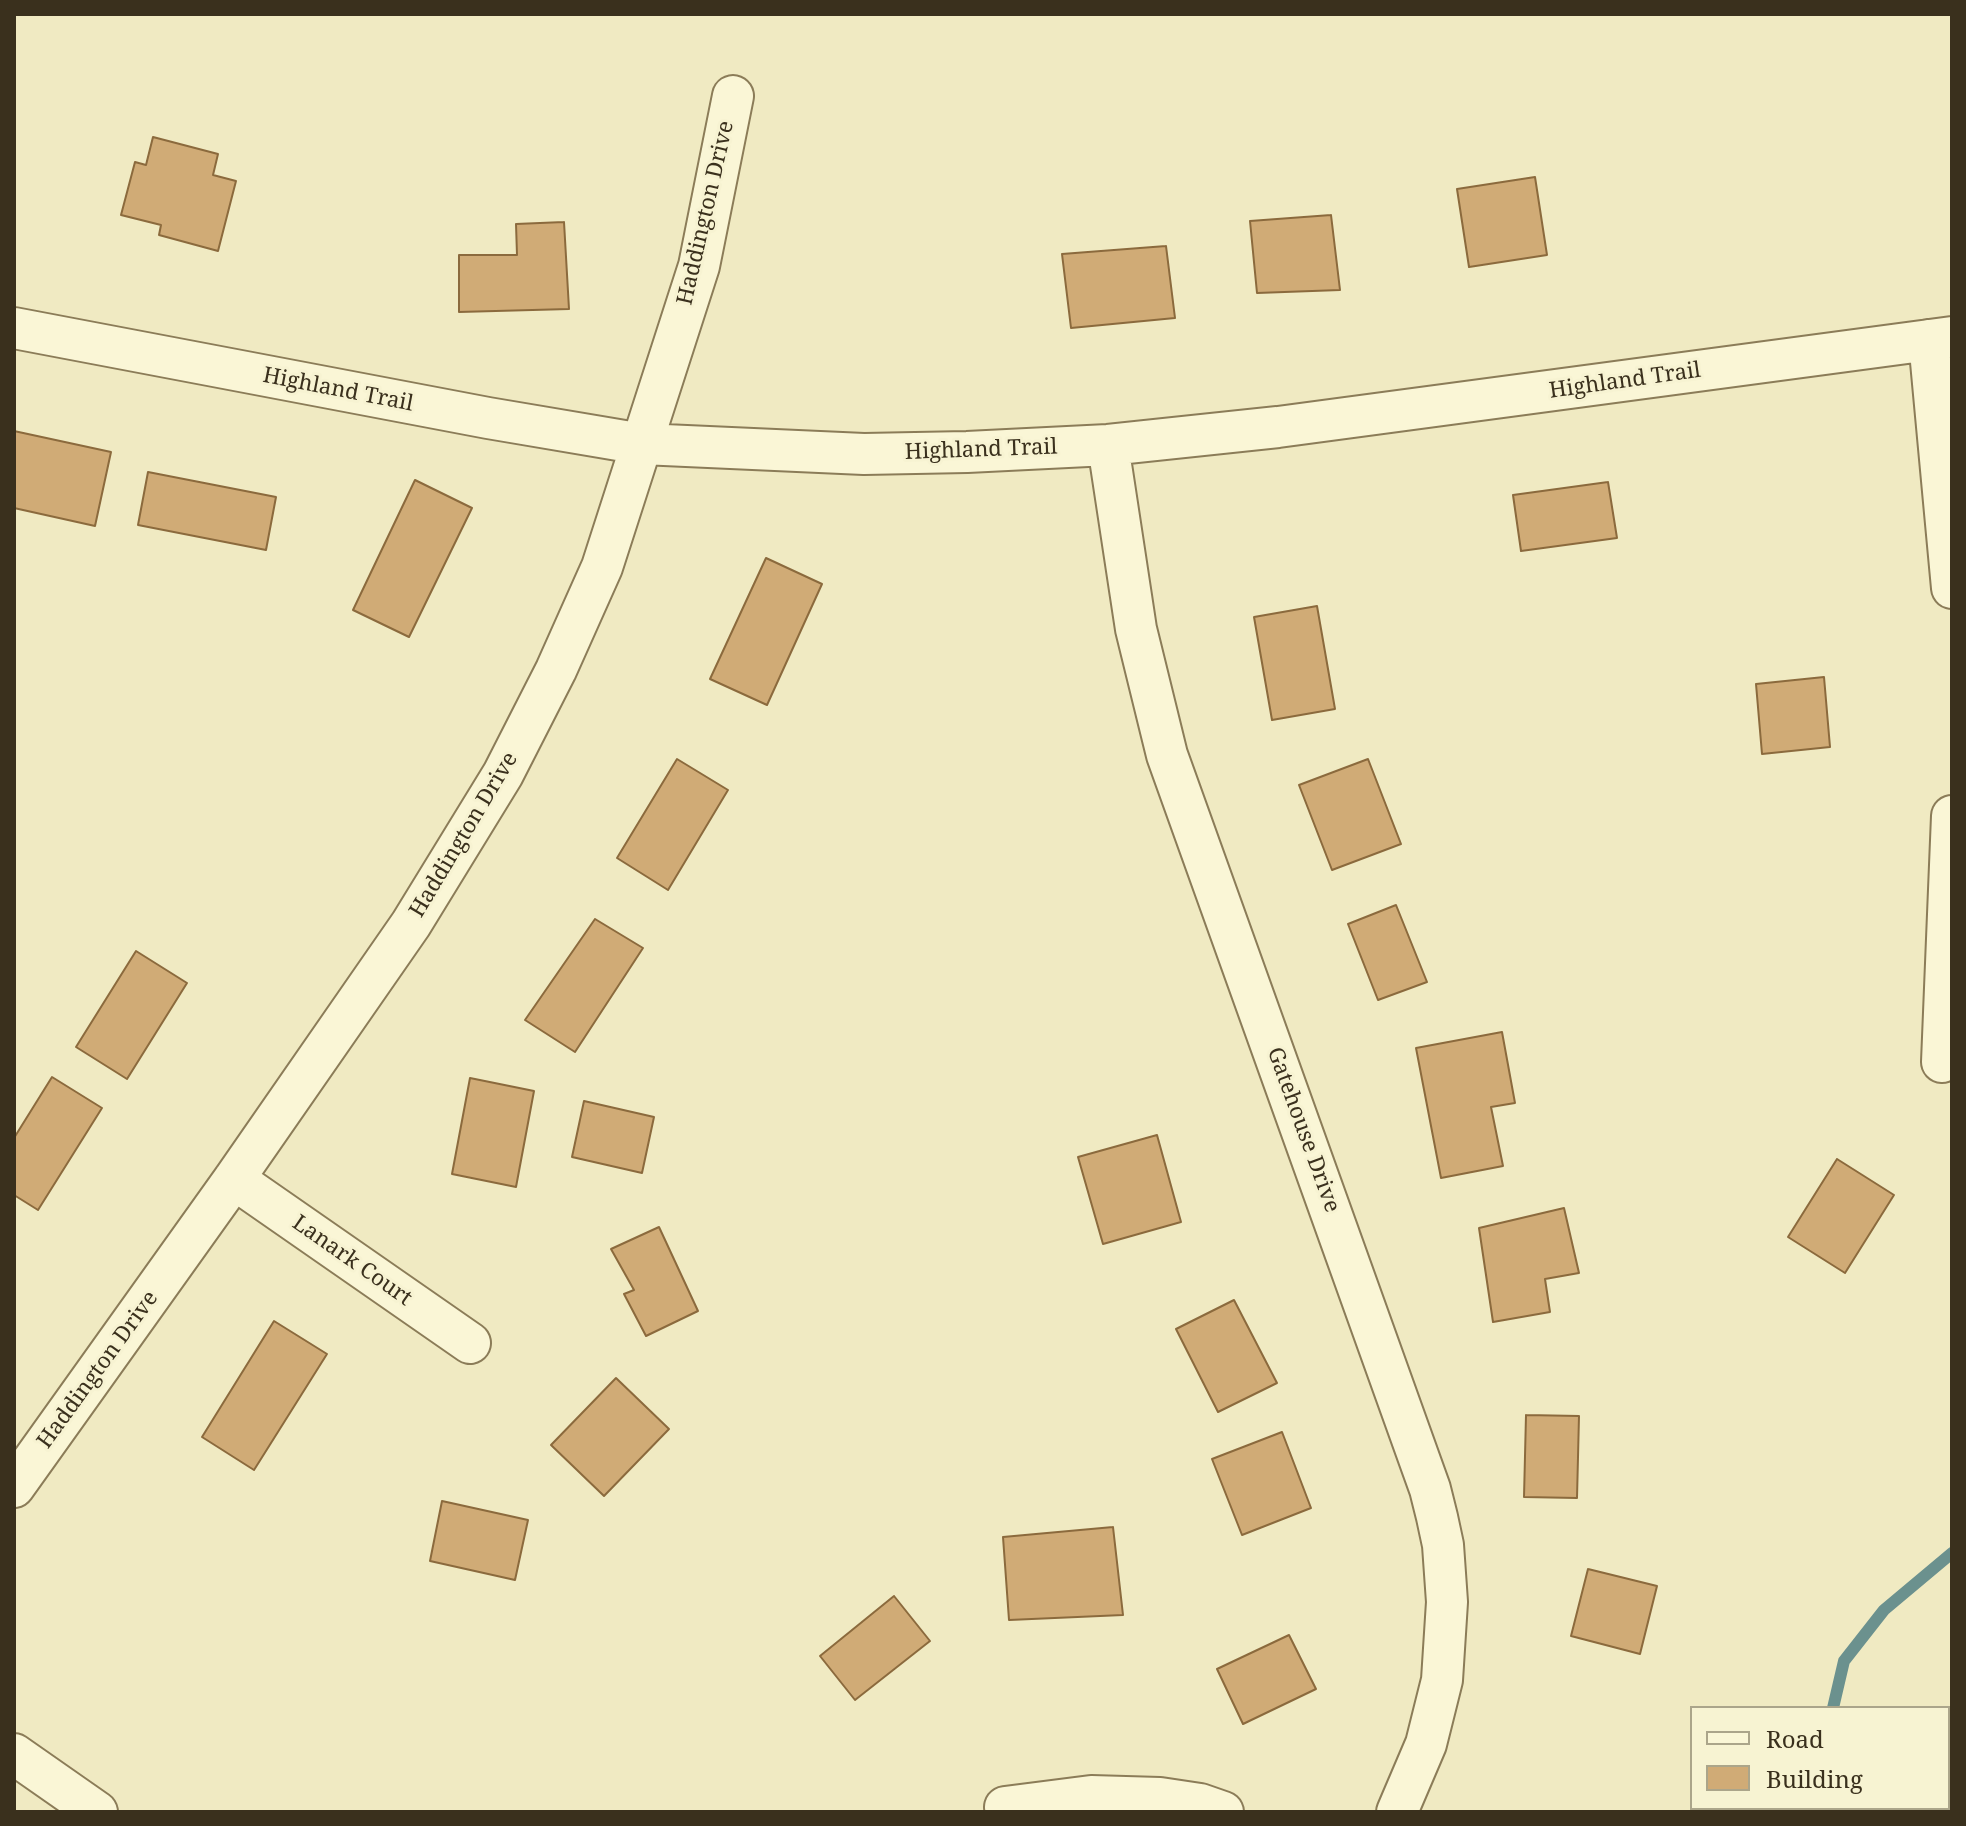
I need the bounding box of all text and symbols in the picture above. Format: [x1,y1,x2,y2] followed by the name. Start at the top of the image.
[672,118,740,308] street label: Haddington Drive
[1548,357,1702,405] street label: Highland Trail
[261,362,415,418] street label: Highland Trail
[904,434,1058,466] street label: Highland Trail
[404,748,524,922] street label: Haddington Drive
[1261,1044,1345,1216] street label: Gatehouse Drive
[287,1210,417,1312] street label: Lanark Court
[32,1286,164,1454] street label: Haddington Drive
[1690,1706,1950,1810] legend
[1766,1722,1824,1755] text: Road
[1766,1762,1863,1795] text: Building

